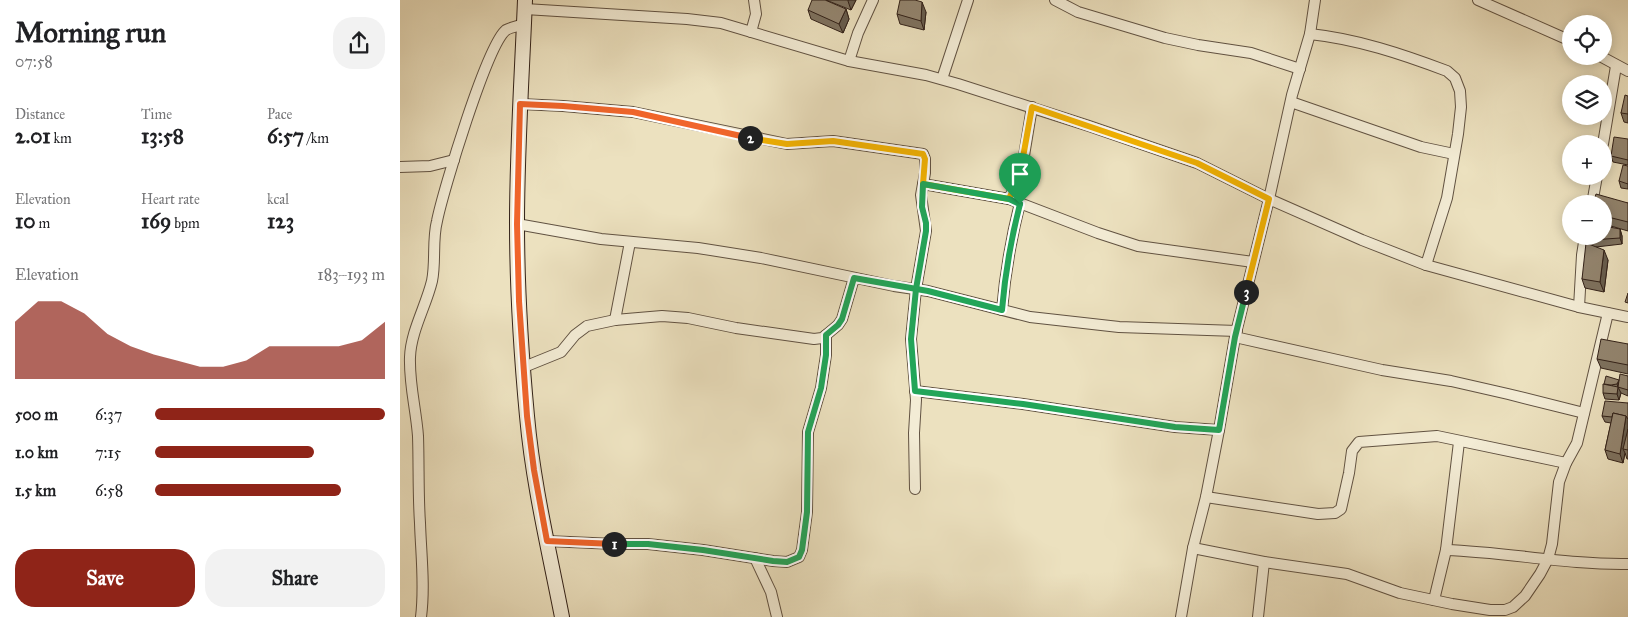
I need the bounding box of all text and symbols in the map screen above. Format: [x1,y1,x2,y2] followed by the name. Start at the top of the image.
[15,15,166,50] text: Morning run
[1562,15,1612,245] map controls
[1562,15,1612,65] button: locate
[333,17,385,69] button: share
[15,52,53,71] text: 07:58
[1562,75,1612,125] button: layers
[15,106,65,123] text: Distance
[141,106,172,123] text: Time
[267,106,292,123] text: Pace
[15,123,50,149] text: 2.01
[141,123,184,149] text: 13:58
[267,123,304,149] text: 6:57
[738,126,762,150] pin: 2
[50,130,72,147] text: km
[304,130,329,147] text: /km
[747,130,754,147] text: 2
[1562,135,1612,185] button: +
[999,153,1041,204] pin
[1006,160,1034,188] icon: arrive
[15,191,71,208] text: Elevation
[141,191,200,208] text: Heart rate
[267,191,289,208] text: kcal
[1562,195,1612,245] button: −
[15,208,35,234] text: 10
[141,208,171,234] text: 169
[267,208,294,234] text: 123
[35,215,50,232] text: m
[171,215,200,232] text: bpm
[15,265,79,284] text: Elevation
[317,265,385,284] text: 183–193 m
[1234,280,1258,304] pin: 3
[1244,284,1249,301] text: 3
[15,405,58,424] text: 500 m
[95,405,122,424] text: 6:37
[15,443,58,462] text: 1.0 km
[95,443,121,462] text: 7:15
[15,481,56,500] text: 1.5 km
[95,481,123,500] text: 6:58
[602,532,626,556] pin: 1
[612,536,617,553] text: 1
[15,549,195,607] button: Save
[205,549,385,607] button: Share

